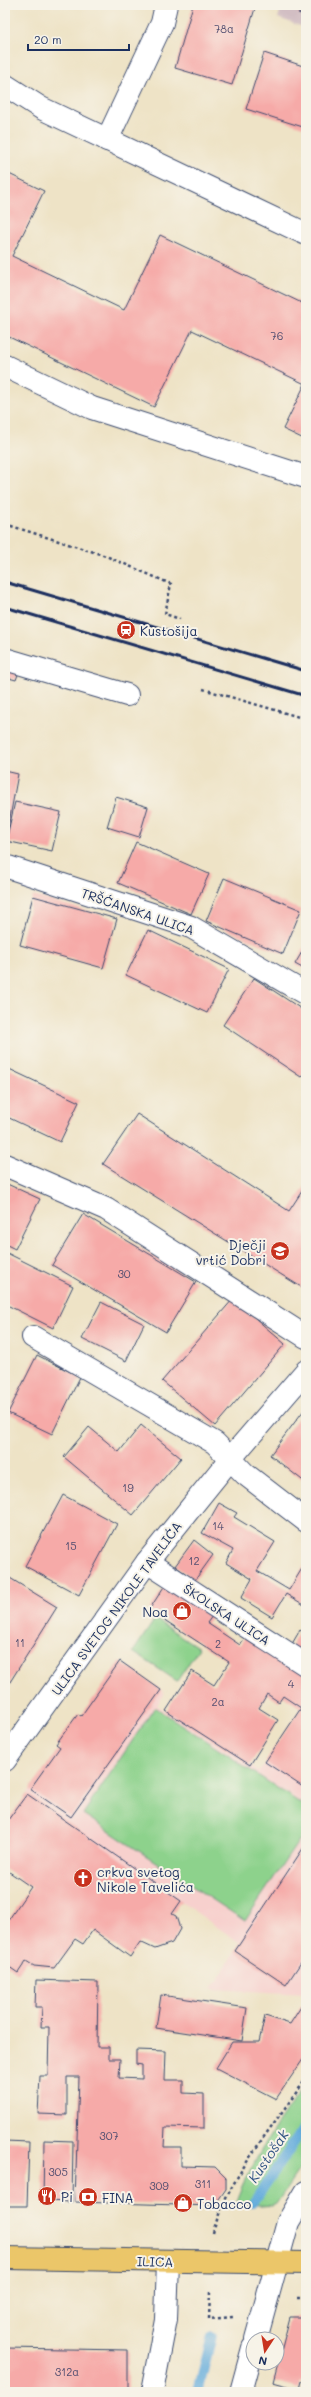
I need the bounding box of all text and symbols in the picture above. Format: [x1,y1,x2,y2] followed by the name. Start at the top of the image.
[214,21,234,36] house number: 78a
[28,26,129,52] scale bar
[34,31,62,47] text: 20 m
[271,328,283,343] house number: 76
[115,619,137,641] station icon: Kustošija
[140,622,198,639] place label: Kustošija
[79,884,197,938] street label: TRŠĆANSKA ULICA
[196,1236,266,1268] place label: Dječji vrtić Dobri
[269,1240,291,1262] school or university icon: Dječji vrtić Dobri
[117,1266,131,1281] house number: 30
[122,1480,134,1495] house number: 19
[47,1518,185,1698] street label: ULICA SVETOG NIKOLE TAVELIĆA
[212,1518,224,1533] house number: 14
[65,1538,77,1553] house number: 15
[188,1553,200,1568] house number: 12
[180,1580,274,1648] street label: ŠKOLSKA ULICA
[171,1600,193,1622] shop icon: Noa
[143,1603,168,1620] place label: Noa
[15,1635,25,1650] house number: 11
[215,1636,221,1651] house number: 2
[288,1676,295,1691] house number: 4
[212,1694,225,1709] house number: 2a
[97,1863,194,1895] place label: crkva svetog Nikole Tavelića
[72,1867,94,1889] church icon: crkva svetog Nikole Tavelića
[243,2125,293,2186] water label: Kustošak
[99,2128,119,2143] house number: 307
[48,2164,68,2179] house number: 305
[195,2176,211,2191] house number: 311
[149,2178,169,2193] house number: 309
[36,2185,58,2207] restaurant icon: Pi
[77,2186,99,2208] bank icon: FINA
[61,2188,73,2205] place label: Pi
[102,2189,134,2206] place label: FINA
[172,2192,194,2214] shop icon: Tobacco
[197,2195,252,2212] place label: Tobacco
[137,2252,173,2270] street label: ILICA
[245,2331,285,2371] north arrow
[257,2353,268,2369] text: N
[55,2364,79,2379] house number: 312a

